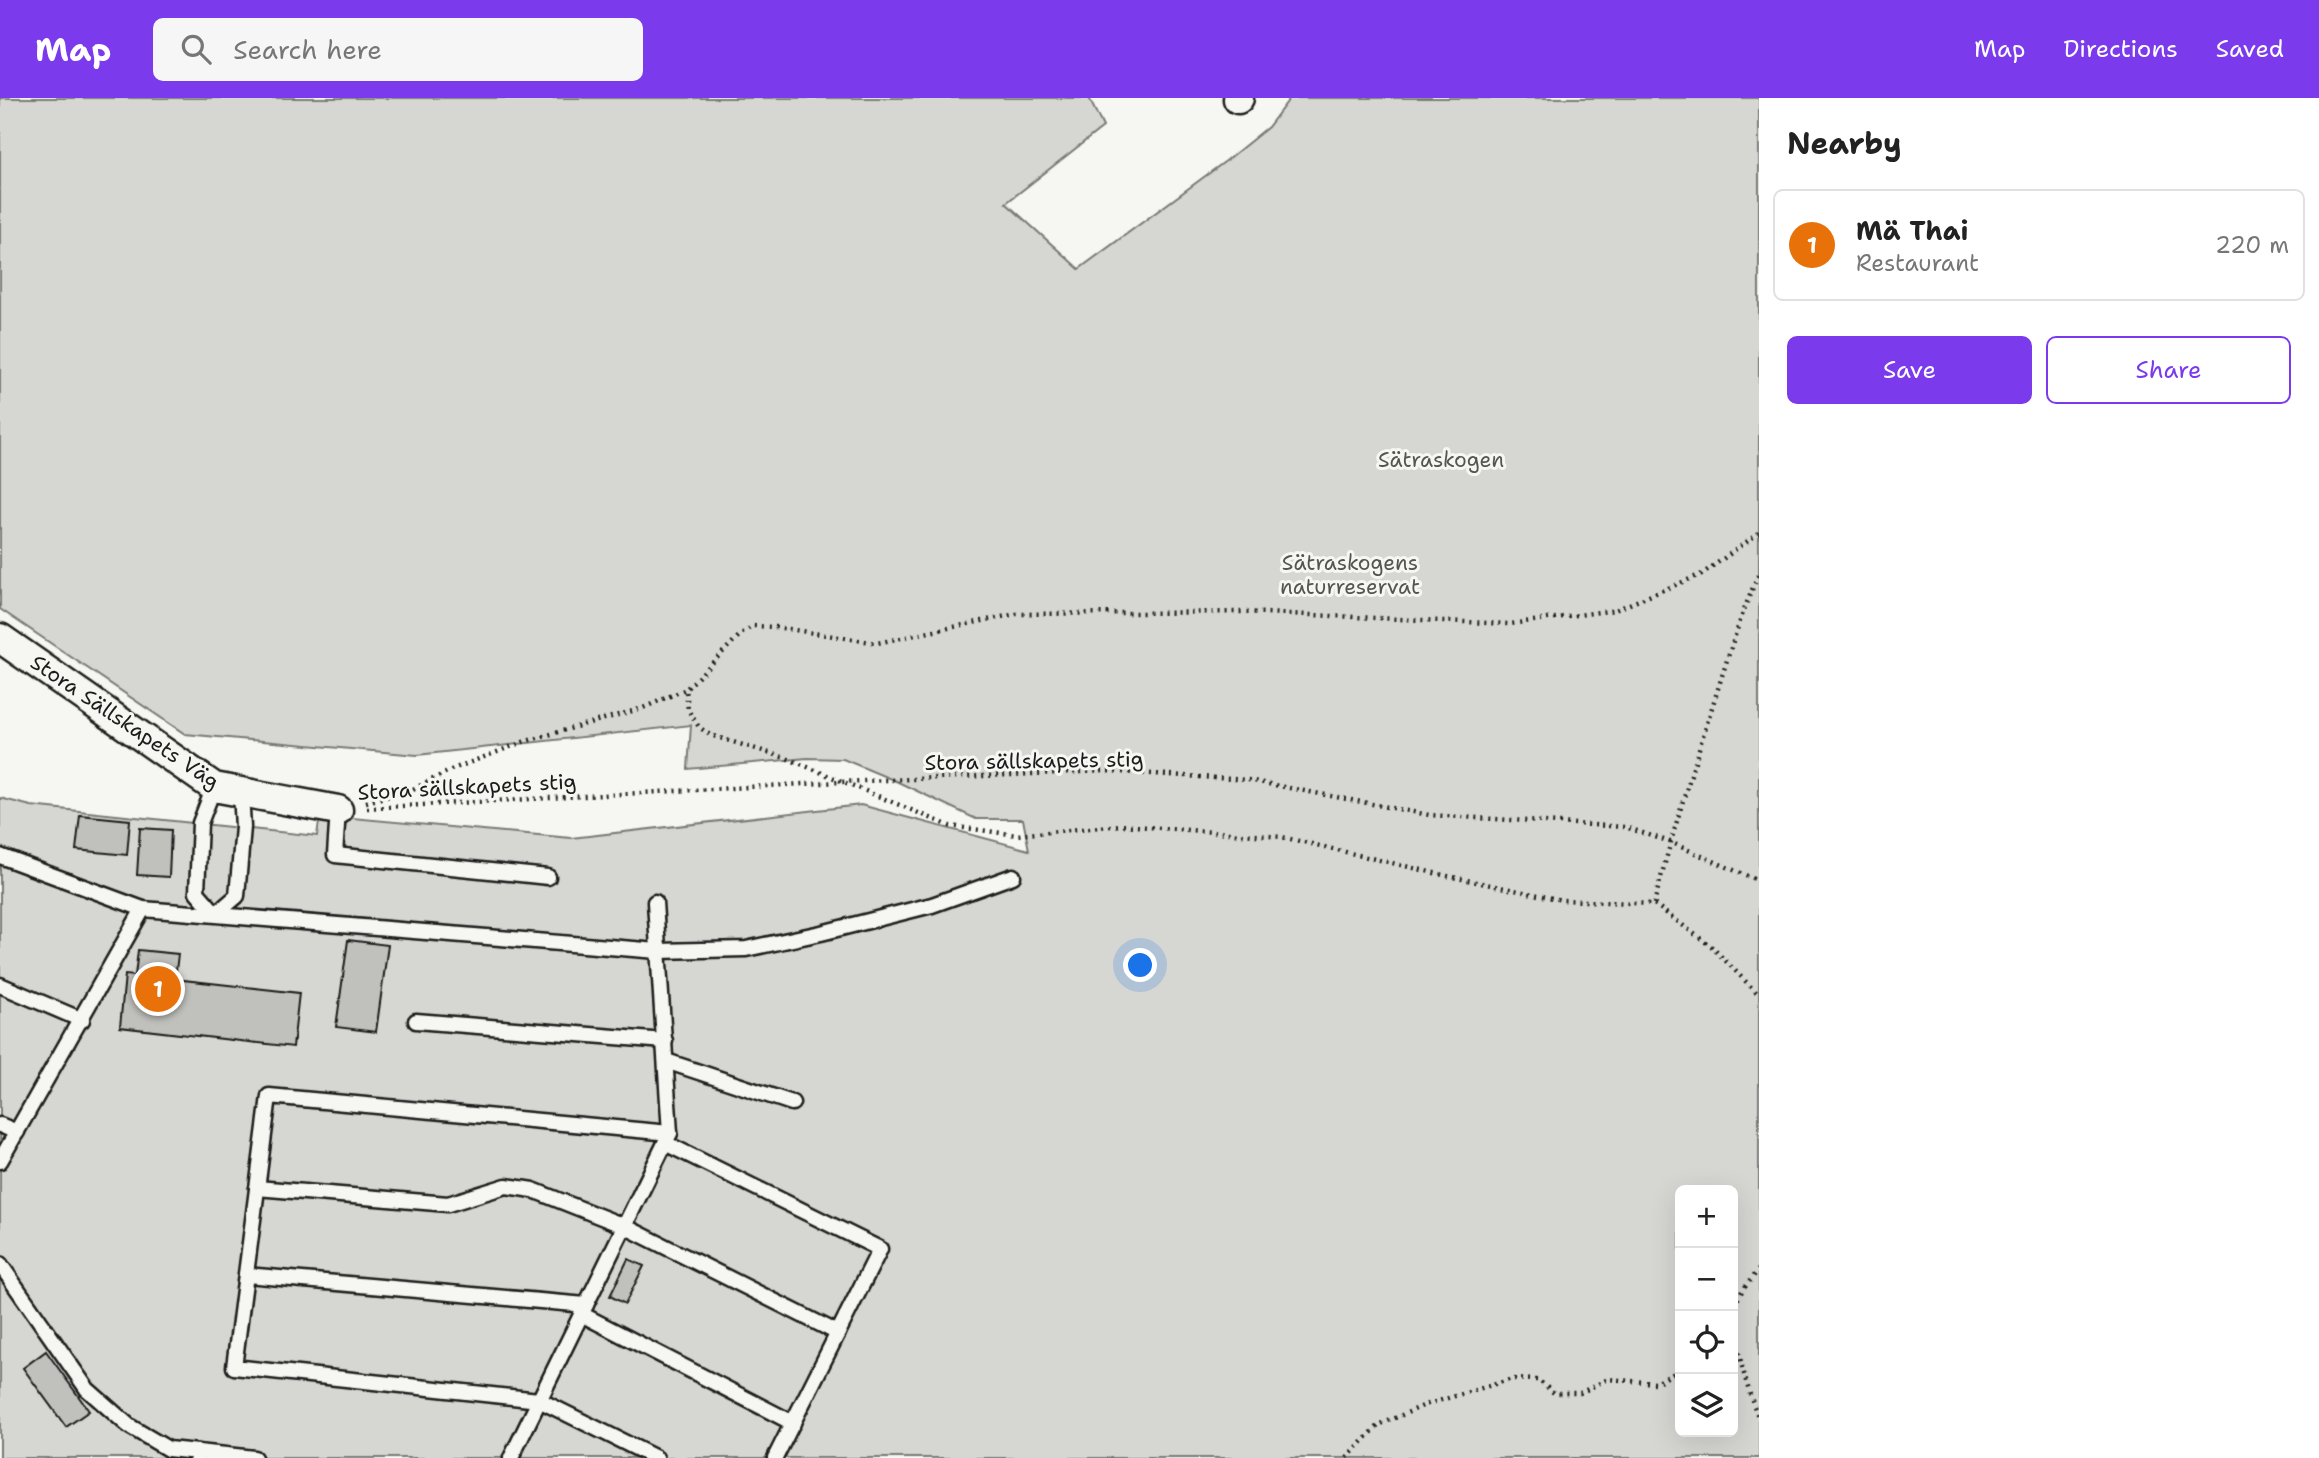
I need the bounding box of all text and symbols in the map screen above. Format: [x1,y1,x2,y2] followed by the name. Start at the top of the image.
[153,18,643,81] search box
[35,27,111,72] text: Map
[177,30,215,68] icon: search
[233,32,382,67] text: Search here
[1974,33,2025,65] text: Map
[2063,33,2178,65] text: Directions
[2216,33,2284,65] text: Saved
[1787,123,1902,164] text: Nearby
[1856,213,1968,248] text: Mä Thai
[1807,230,1817,260] text: 1
[2215,230,2289,260] text: 220 m
[1856,248,1979,278] text: Restaurant
[1787,336,2032,404] button: Save
[2046,336,2291,404] button: Share
[1378,446,1504,474] park label: Sätraskogen
[1280,549,1420,601] park label: Sätraskogens naturreservat
[25,648,225,796] street label: Stora Sällskapets Väg
[924,745,1144,777] street label: Stora sällskapets stig
[357,767,577,807] street label: Stora sällskapets stig
[1123,948,1157,982] your location
[135,963,181,1015] pin: 1
[1675,1185,1738,1437] map controls
[1675,1185,1738,1248] button: +
[1675,1248,1738,1311] button: −
[1675,1311,1738,1374] button: locate
[1675,1374,1738,1437] button: layers

